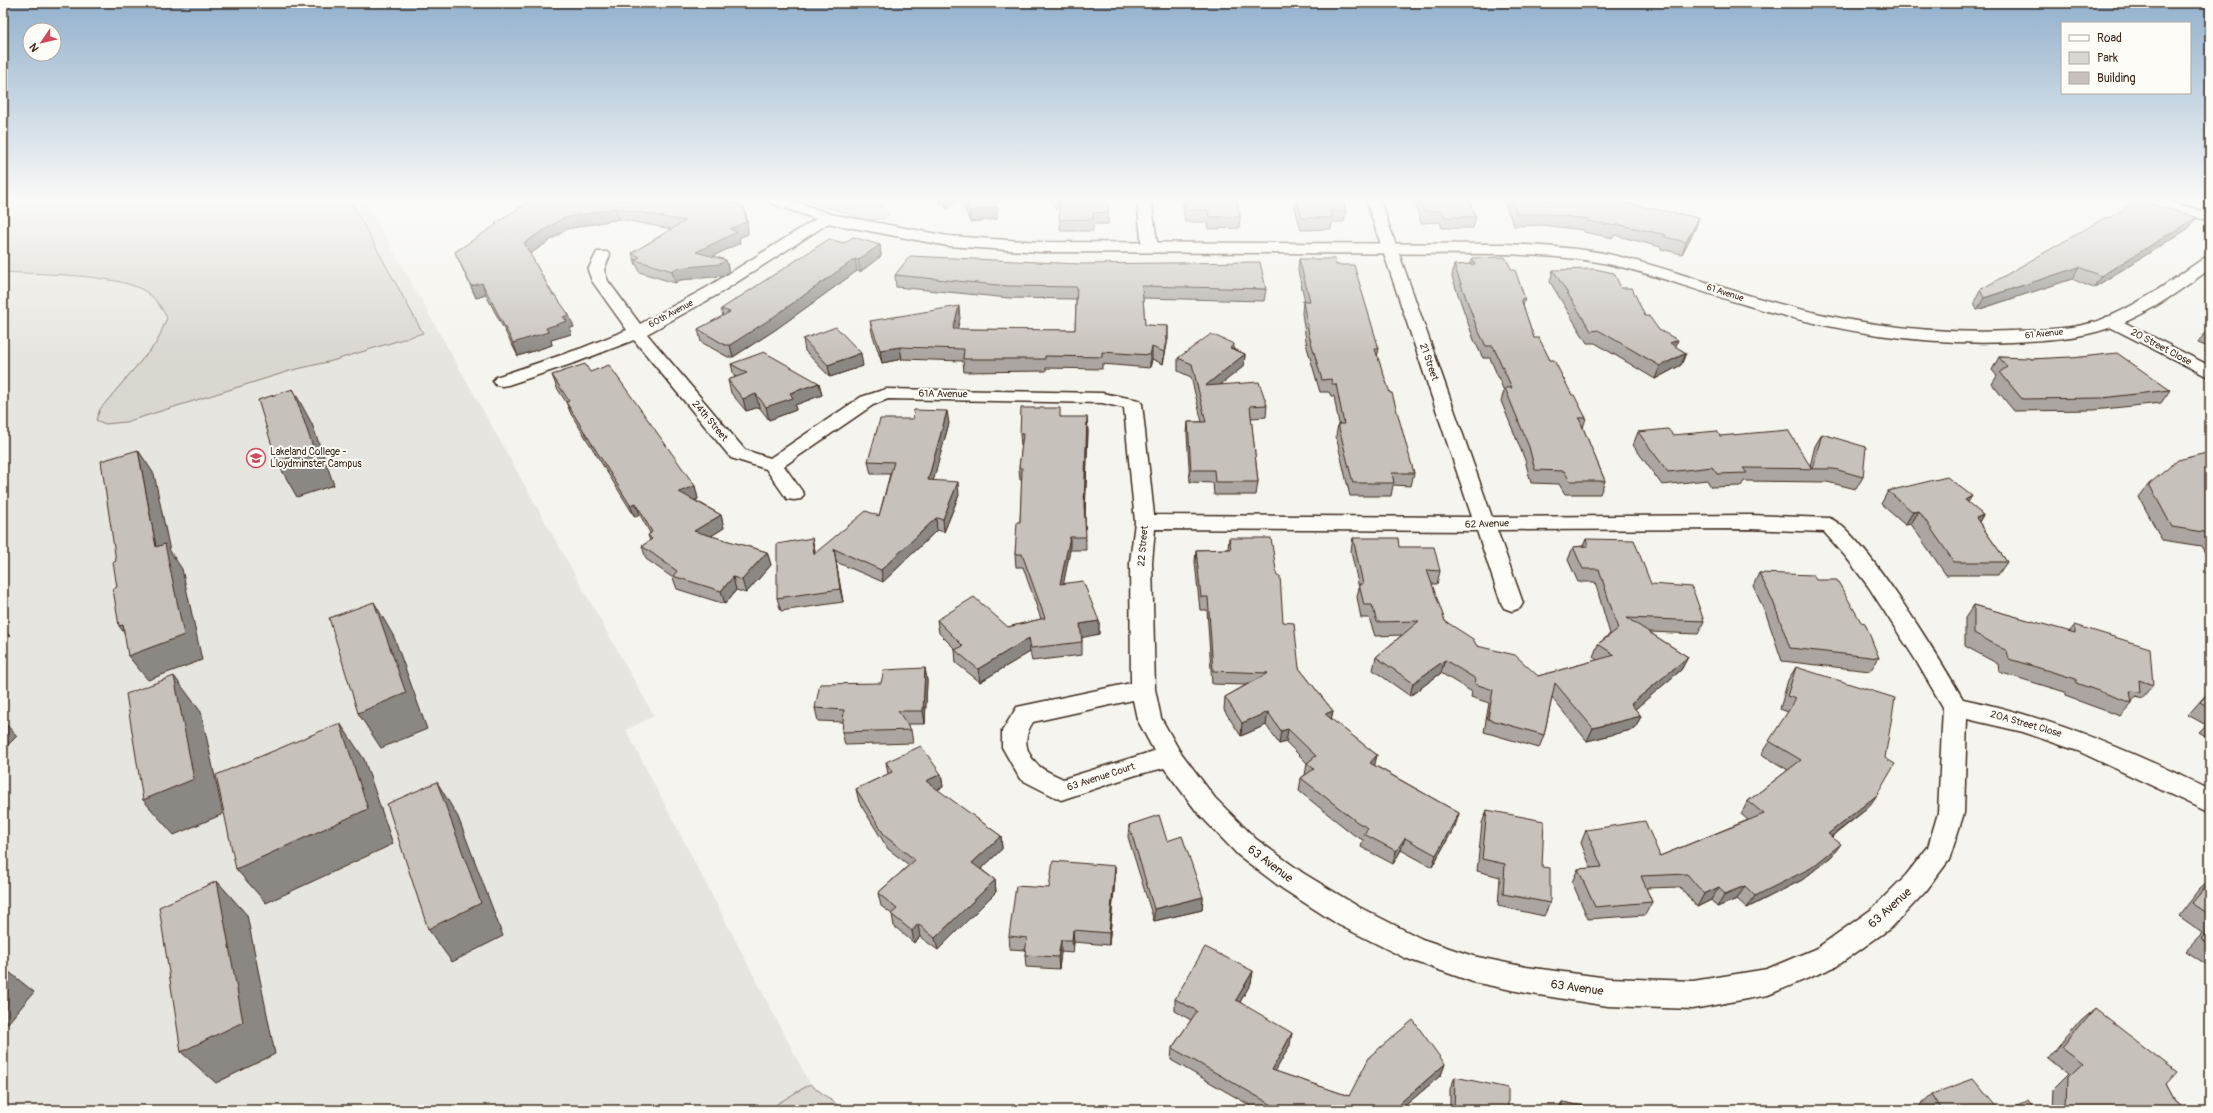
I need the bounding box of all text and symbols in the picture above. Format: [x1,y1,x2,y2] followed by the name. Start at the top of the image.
[22,22,62,62] north arrow
[2061,22,2191,94] legend
[2097,31,2122,46] text: Road
[26,40,42,54] text: N
[2097,51,2118,66] text: Park
[2097,71,2136,86] text: Building
[1705,282,1745,304] street label: 61 Avenue
[647,297,696,330] street label: 60th Avenue
[2024,326,2064,341] street label: 61 Avenue
[2129,326,2194,368] street label: 20 Street Close
[1417,342,1441,383] street label: 21 Street
[918,388,968,400] street label: 61A Avenue
[690,398,731,445] street label: 24th Street
[270,446,362,470] place label: Lakeland College - Lloydminster Campus
[245,447,267,469] school or university icon: Lakeland College - Lloydminster Campus
[1465,517,1509,531] street label: 62 Avenue
[1135,524,1151,567] street label: 22 Street
[1989,708,2063,740] street label: 20A Street Close
[1066,760,1137,794] street label: 63 Avenue Court
[1244,842,1296,886] street label: 63 Avenue
[1865,885,1915,931] street label: 63 Avenue
[1550,977,1604,999] street label: 63 Avenue

